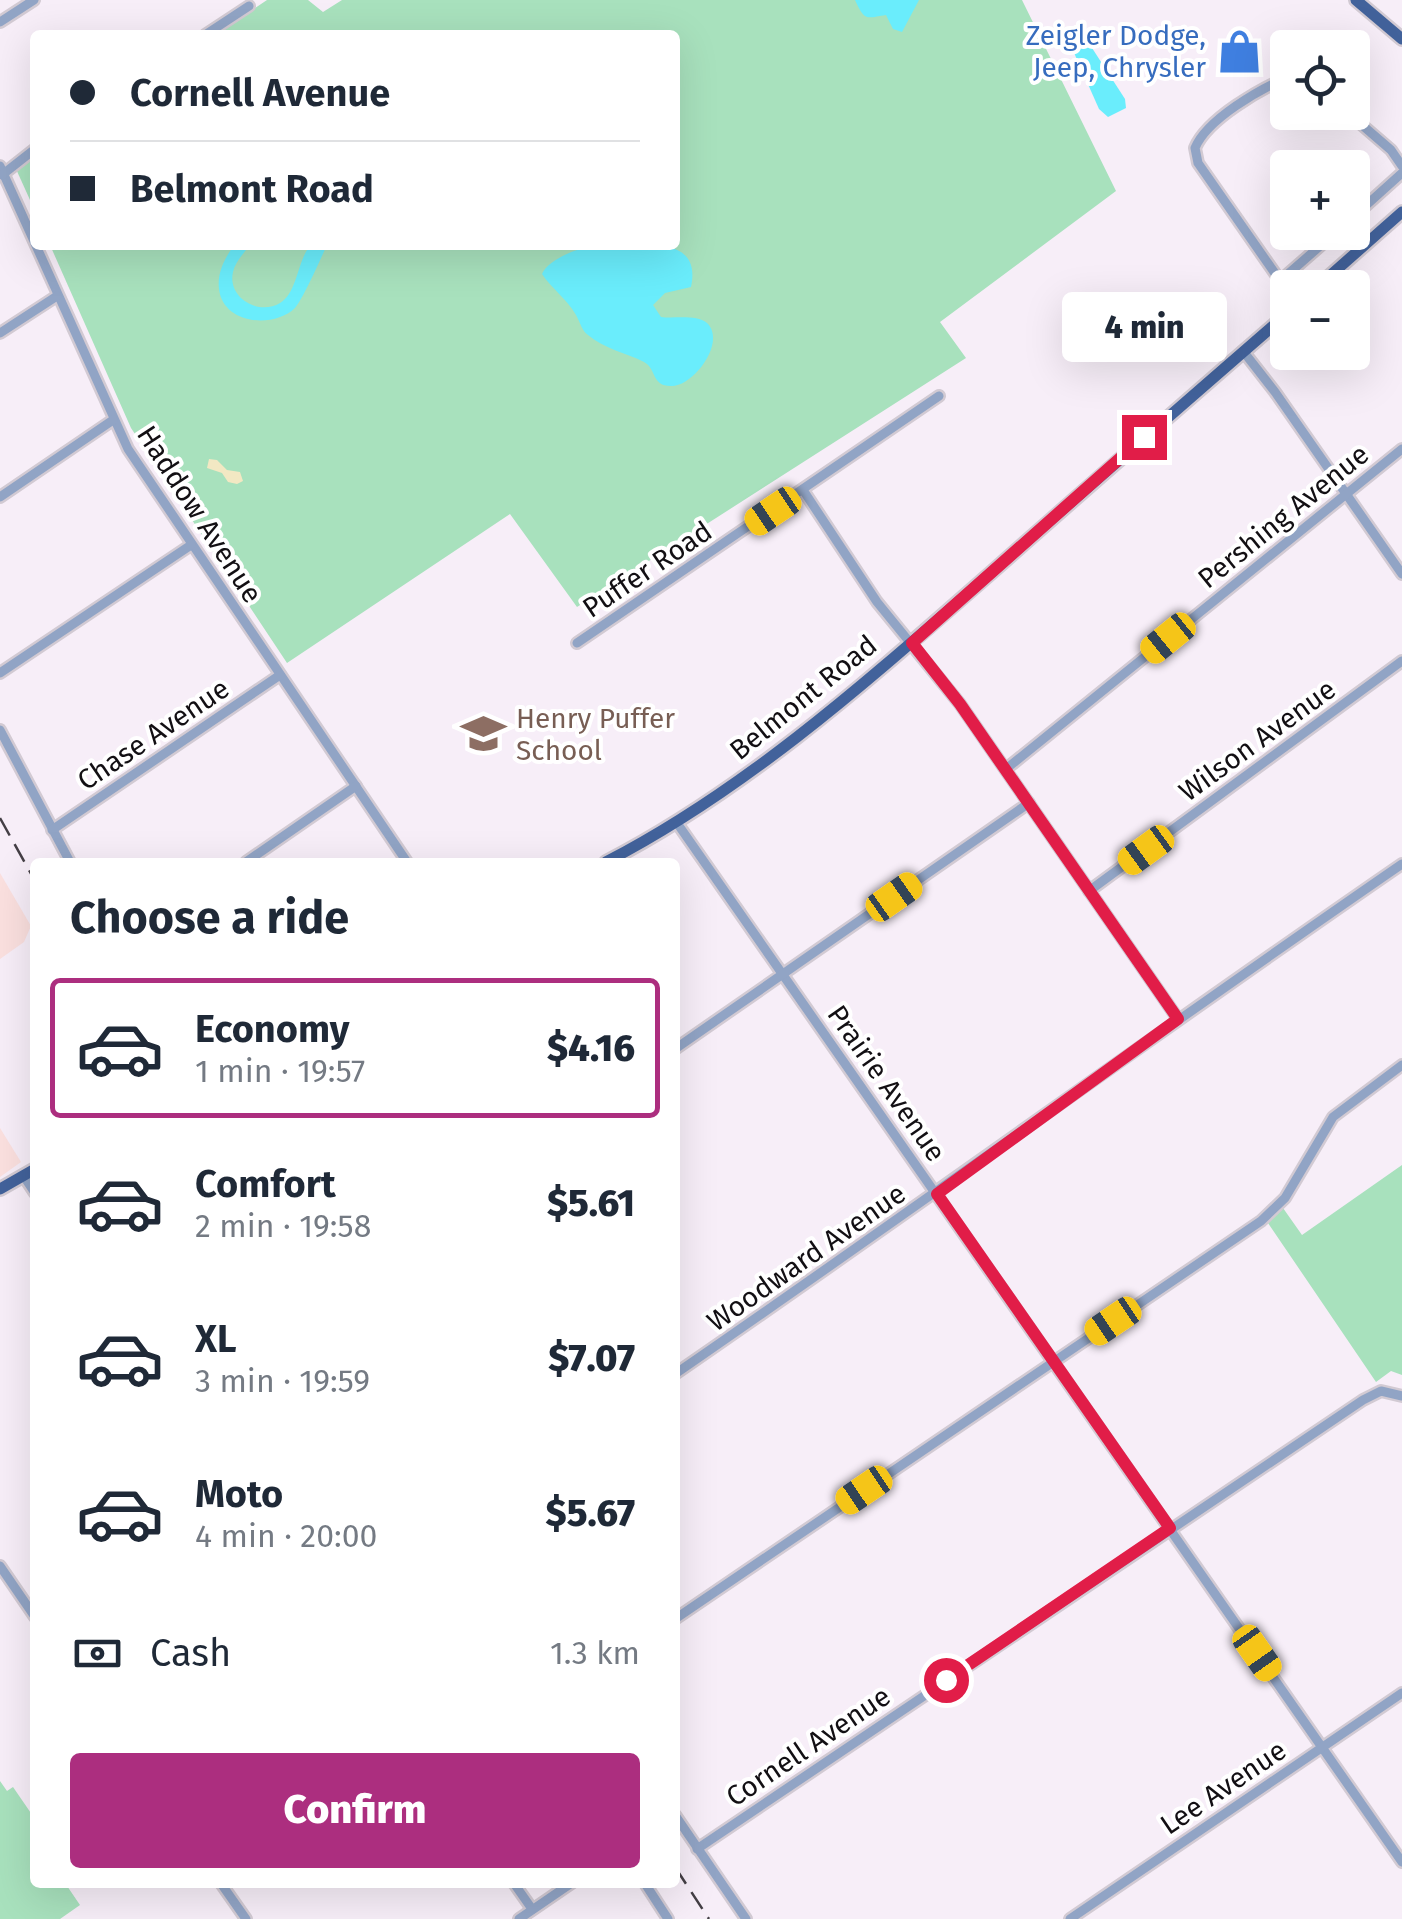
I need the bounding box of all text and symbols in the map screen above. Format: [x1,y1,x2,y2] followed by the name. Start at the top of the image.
[1026,19,1206,84] place label: Zeigler Dodge, Jeep, Chrysler
[1215,27,1263,75] shop icon: Zeigler Dodge, Jeep, Chrysler
[1270,30,1370,370] map controls
[1270,30,1370,130] button: locate
[130,70,390,116] text: Cornell Avenue
[1270,150,1370,250] button: +
[130,166,374,212] text: Belmont Road
[1270,270,1370,370] button: −
[1062,292,1226,362] callout: 4 min
[1104,308,1185,346] text: 4 min
[1122,415,1167,460] route end
[130,420,269,609] street label: Haddow Avenue
[1191,438,1375,595] street label: Pershing Avenue
[740,482,806,540] car
[577,514,718,625] street label: Puffer Road
[1135,607,1201,669] car
[723,628,883,767] street label: Belmont Road
[71,672,235,797] street label: Chase Avenue
[1173,673,1342,808] street label: Wilson Avenue
[516,702,675,767] place label: Henry Puffer School
[459,710,507,758] school or university icon: Henry Puffer School
[1113,820,1179,880] car
[861,868,927,926] car
[70,891,349,945] text: Choose a ride
[821,999,953,1168] street label: Prairie Avenue
[75,1003,165,1093] icon: car
[195,1006,350,1052] text: Economy
[547,1025,635,1071] text: $4.16
[195,1052,365,1090] text: 1 min · 19:57
[75,1158,165,1248] icon: car
[195,1161,336,1207] text: Comfort
[701,1177,912,1338] street label: Woodward Avenue
[547,1180,635,1226] text: $5.61
[195,1207,371,1245] text: 2 min · 19:58
[1080,1292,1146,1350] car
[75,1313,165,1403] icon: car
[195,1316,237,1362] text: XL
[548,1335,635,1381] text: $7.07
[195,1362,370,1400] text: 3 min · 19:59
[831,1461,897,1519] car
[75,1468,165,1558] icon: car
[195,1471,283,1517] text: Moto
[546,1490,635,1536] text: $5.67
[195,1517,377,1555] text: 4 min · 20:00
[1228,1620,1286,1686] car
[70,1626,125,1681] icon: cash
[150,1630,231,1676] text: Cash
[550,1634,640,1672] text: 1.3 km
[924,1658,969,1703] route start
[720,1679,897,1813] street label: Cornell Avenue
[1154,1733,1292,1841] street label: Lee Avenue
[70,1753,640,1868] button: Confirm

